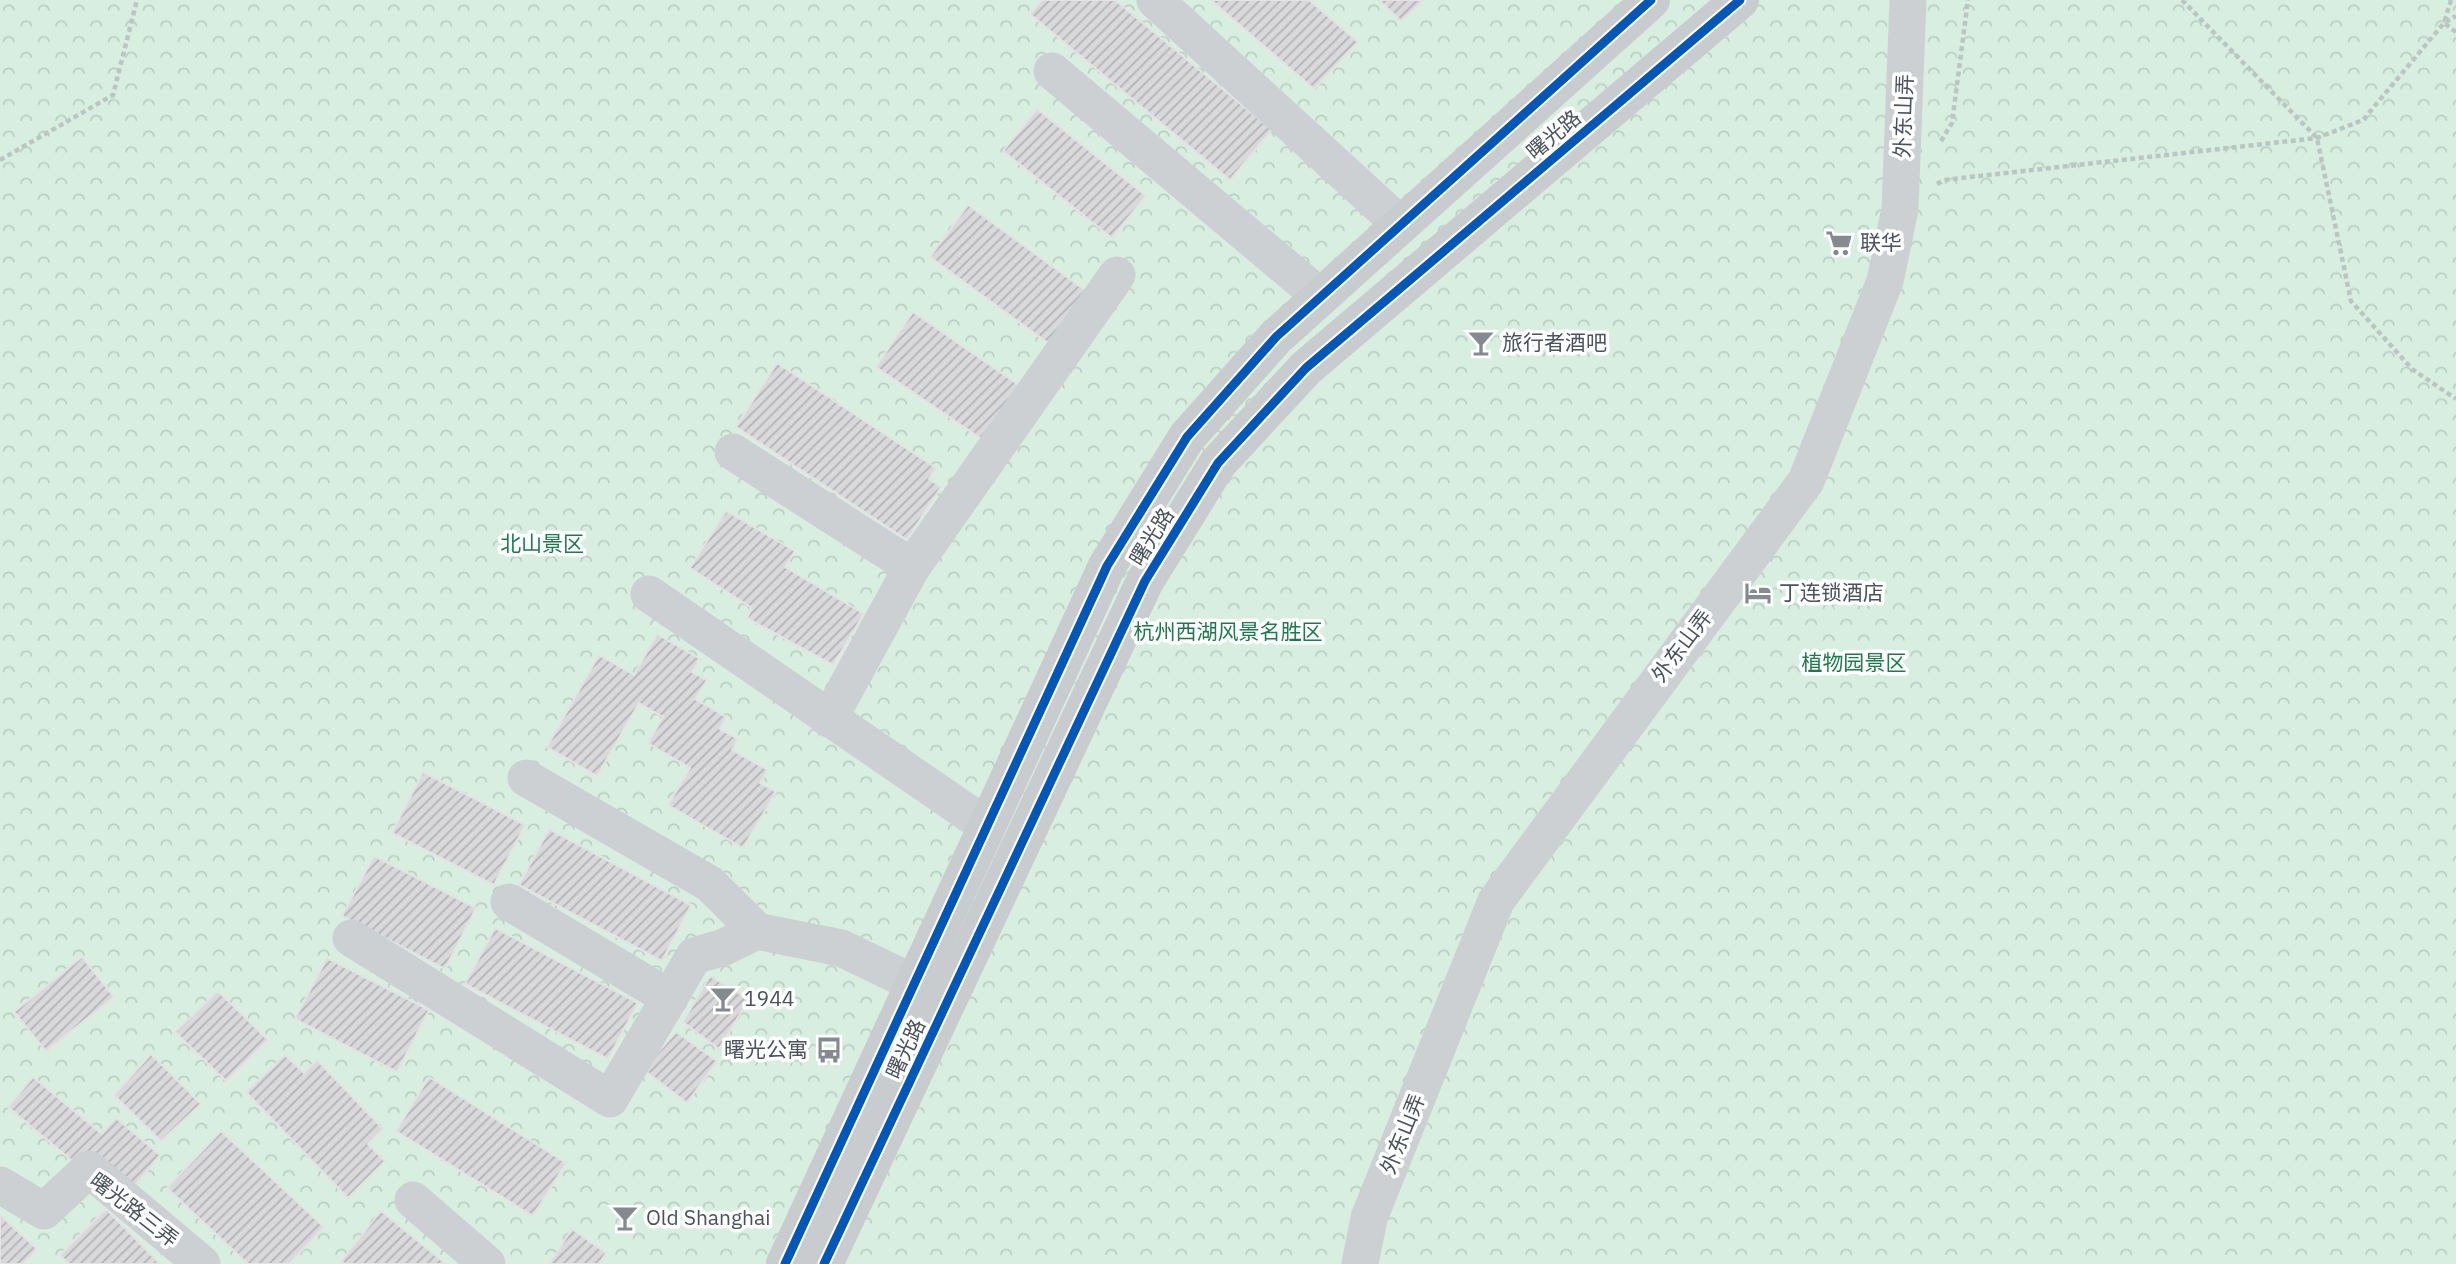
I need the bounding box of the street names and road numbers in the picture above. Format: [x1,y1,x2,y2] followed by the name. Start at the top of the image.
[1888,74,1918,158] street label: 外东山弄
[1520,103,1586,165] street label: 曙光路
[1123,502,1180,571] street label: 曙光路
[1645,603,1718,687] street label: 外东山弄
[879,1014,931,1083] street label: 曙光路
[1373,1089,1431,1178] street label: 外东山弄
[85,1166,185,1253] street label: 曙光路三弄

